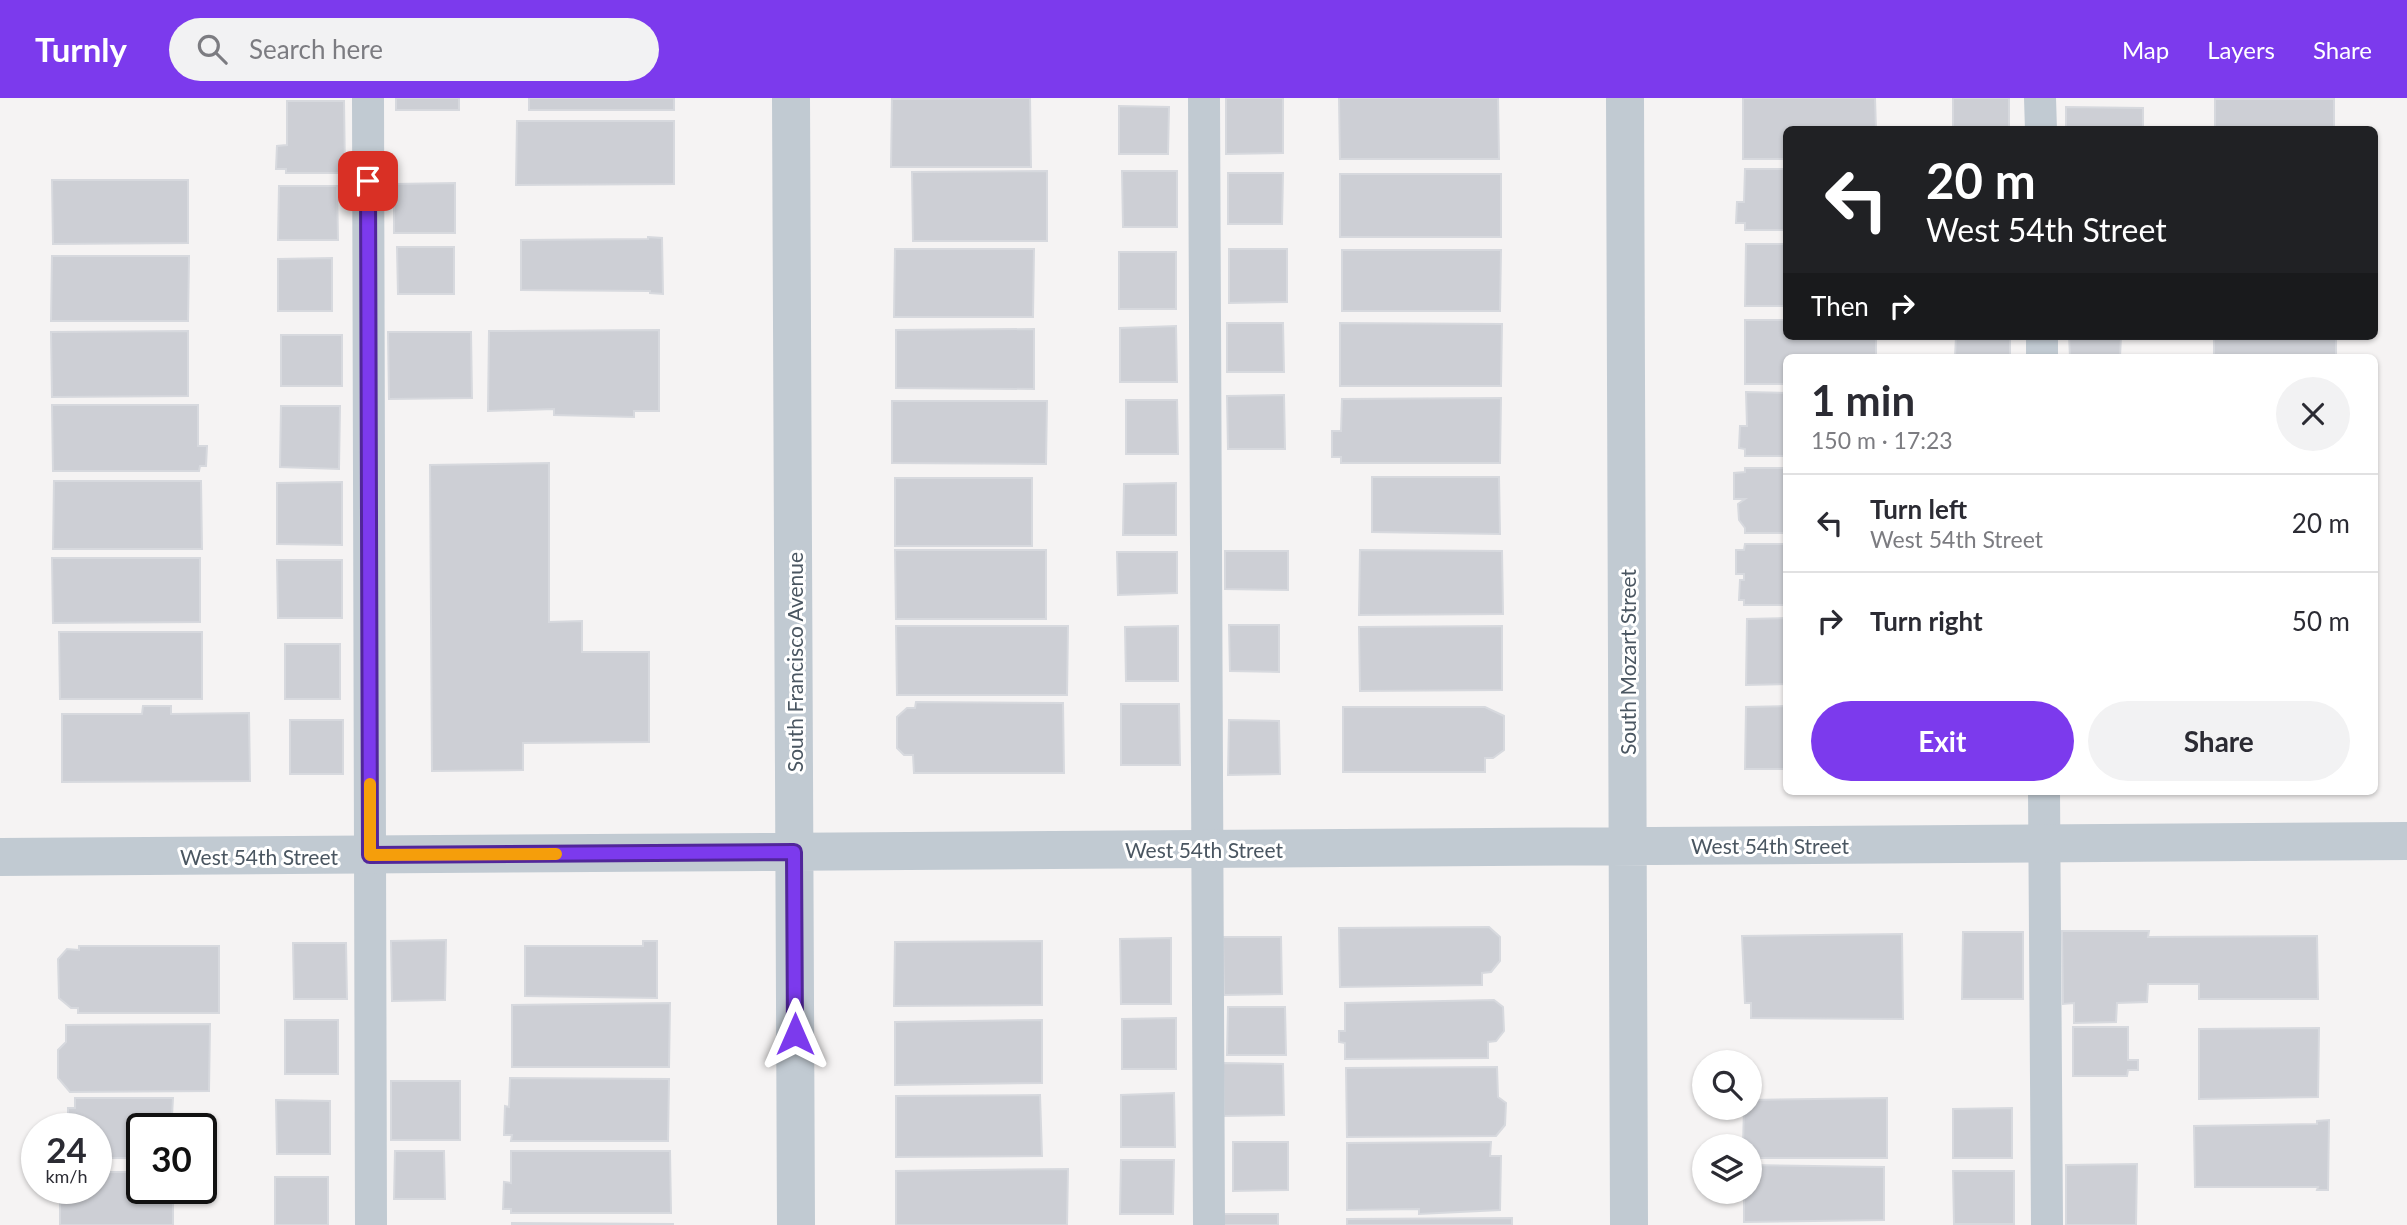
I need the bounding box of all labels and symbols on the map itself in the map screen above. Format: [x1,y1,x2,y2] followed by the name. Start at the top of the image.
[338,151,398,211] pin
[782,552,807,772] street label: South Francisco Avenue
[1615,568,1640,755] street label: South Mozart Street
[1691,833,1849,858] street label: West 54th Street
[1125,837,1283,862] street label: West 54th Street
[180,844,338,869] street label: West 54th Street
[758,997,832,1071] position arrow
[126,1113,217,1204] speed limit sign: 30

